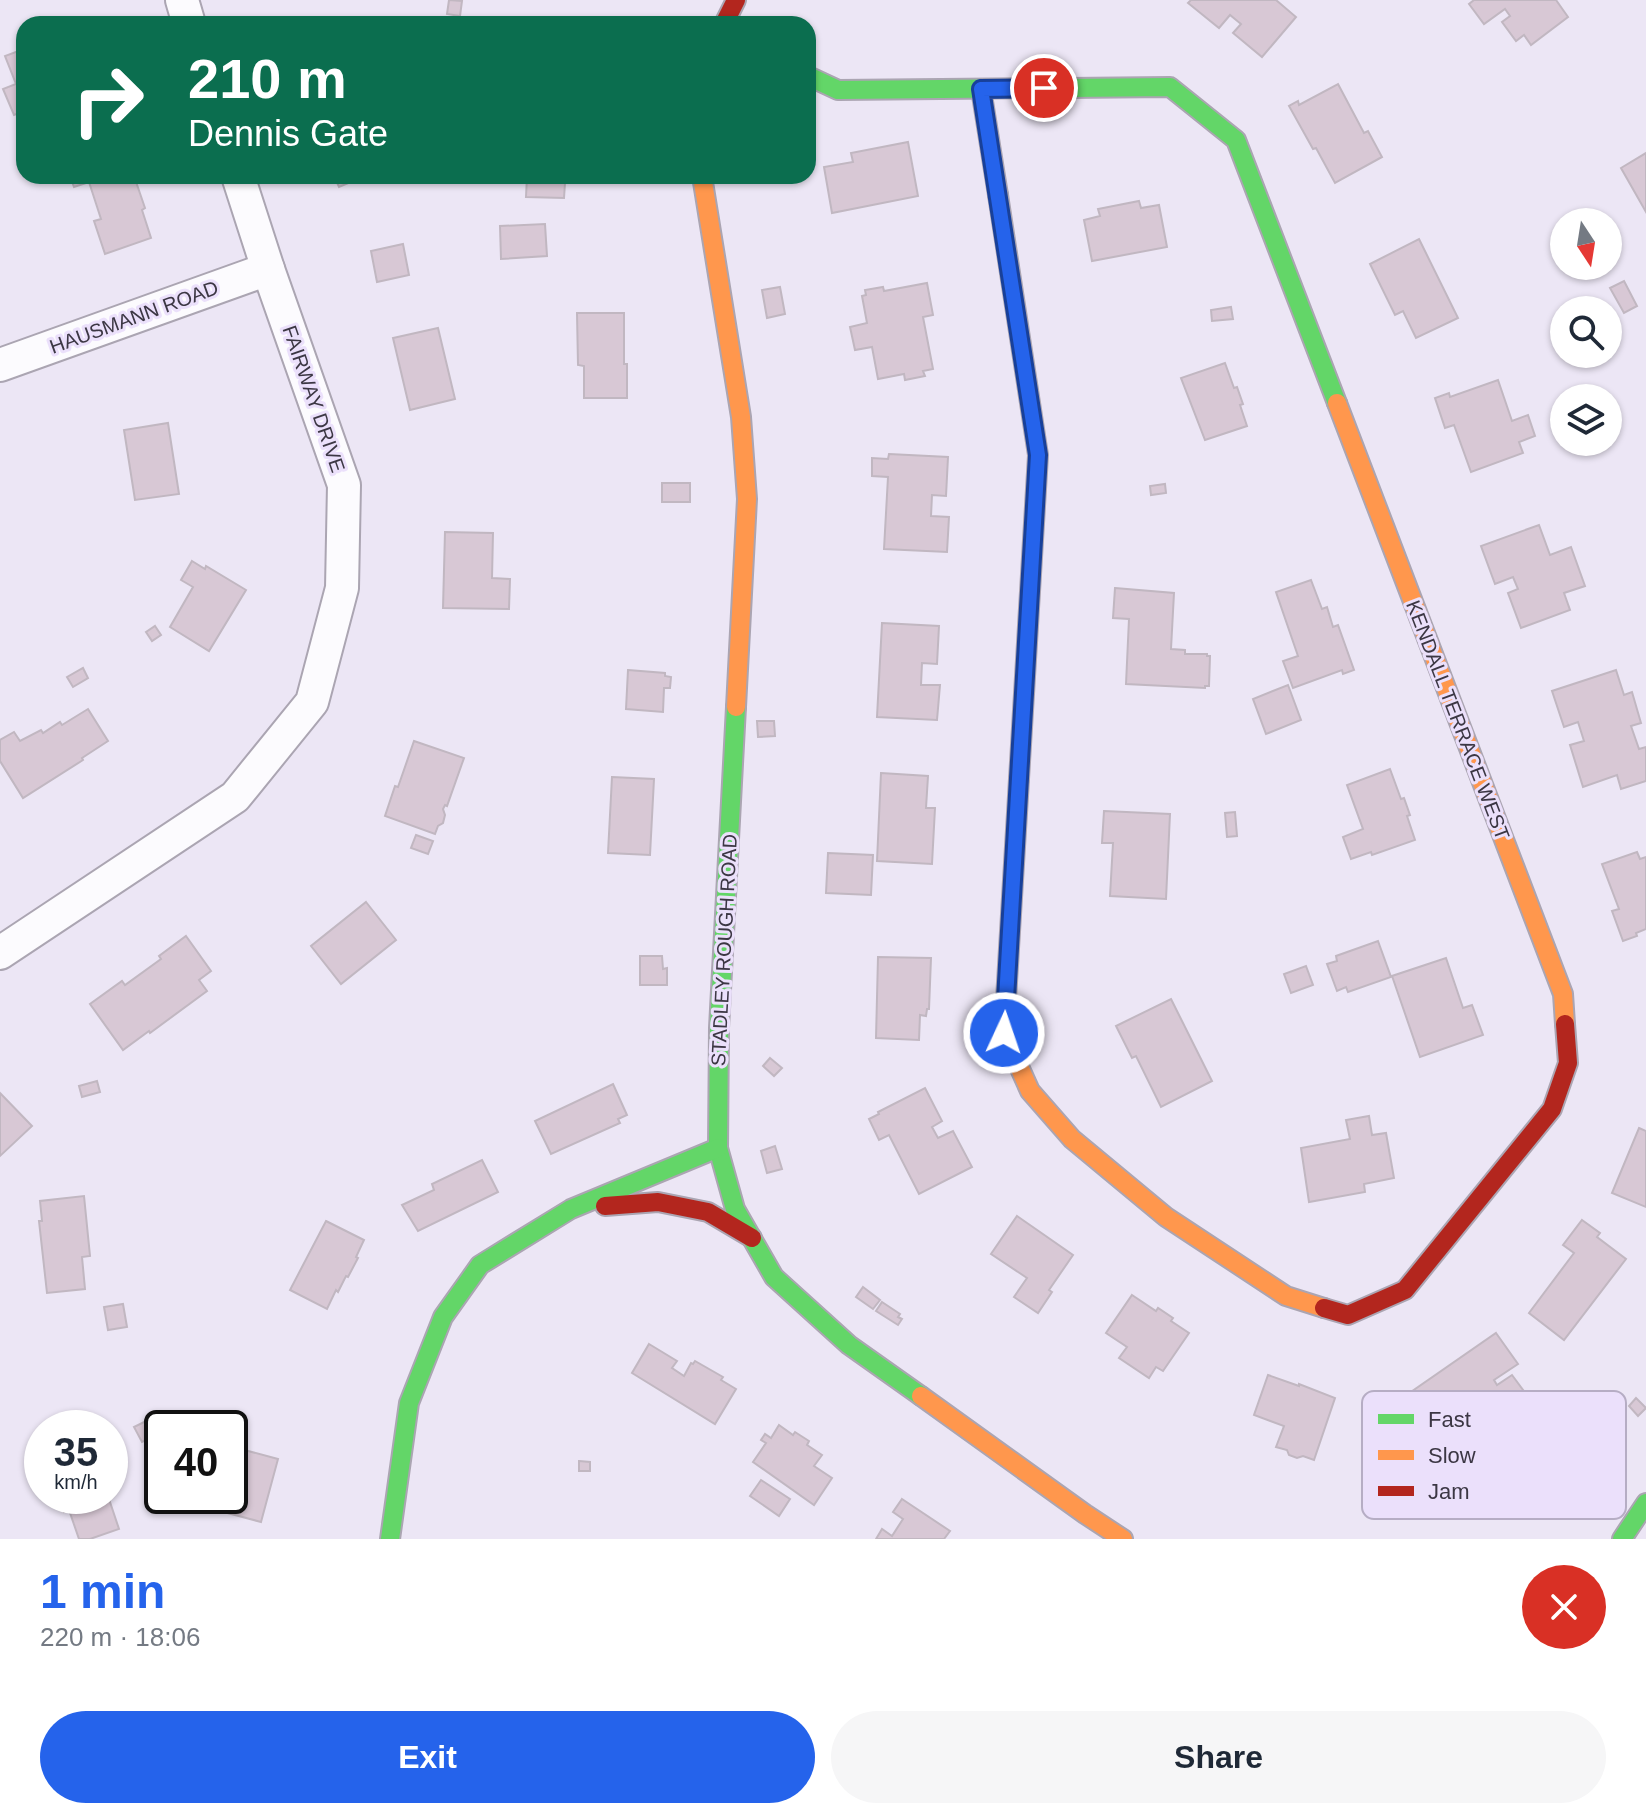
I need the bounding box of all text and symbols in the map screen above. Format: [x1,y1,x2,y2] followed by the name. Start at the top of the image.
[188,47,347,110] text: 210 m
[56,48,160,152] icon: right
[1010,54,1078,122] pin
[1022,66,1066,110] icon: arrive
[188,113,388,154] text: Dennis Gate
[1550,208,1622,280] north arrow
[1550,208,1622,456] map controls
[47,276,221,358] street label: HAUSMANN ROAD
[1550,296,1622,368] button: search
[279,323,349,475] street label: FAIRWAY DRIVE
[1550,384,1622,456] button: layers
[1402,597,1514,843] street label: KENDALL TERRACE WEST
[707,833,741,1067] street label: STADLEY ROUGH ROAD
[962,991,1046,1075] position arrow
[1362,1391,1626,1519] legend
[1428,1407,1471,1432] text: Fast
[144,1410,248,1514] speed limit sign: 40
[54,1430,98,1474] text: 35
[1428,1443,1476,1468] text: Slow
[54,1471,98,1493] text: km/h
[1428,1479,1470,1504] text: Jam
[40,1565,165,1618] text: 1 min
[1522,1565,1606,1649] button: close
[40,1622,200,1652] text: 220 m · 18:06
[40,1711,815,1803] button: Exit
[831,1711,1606,1803] button: Share

